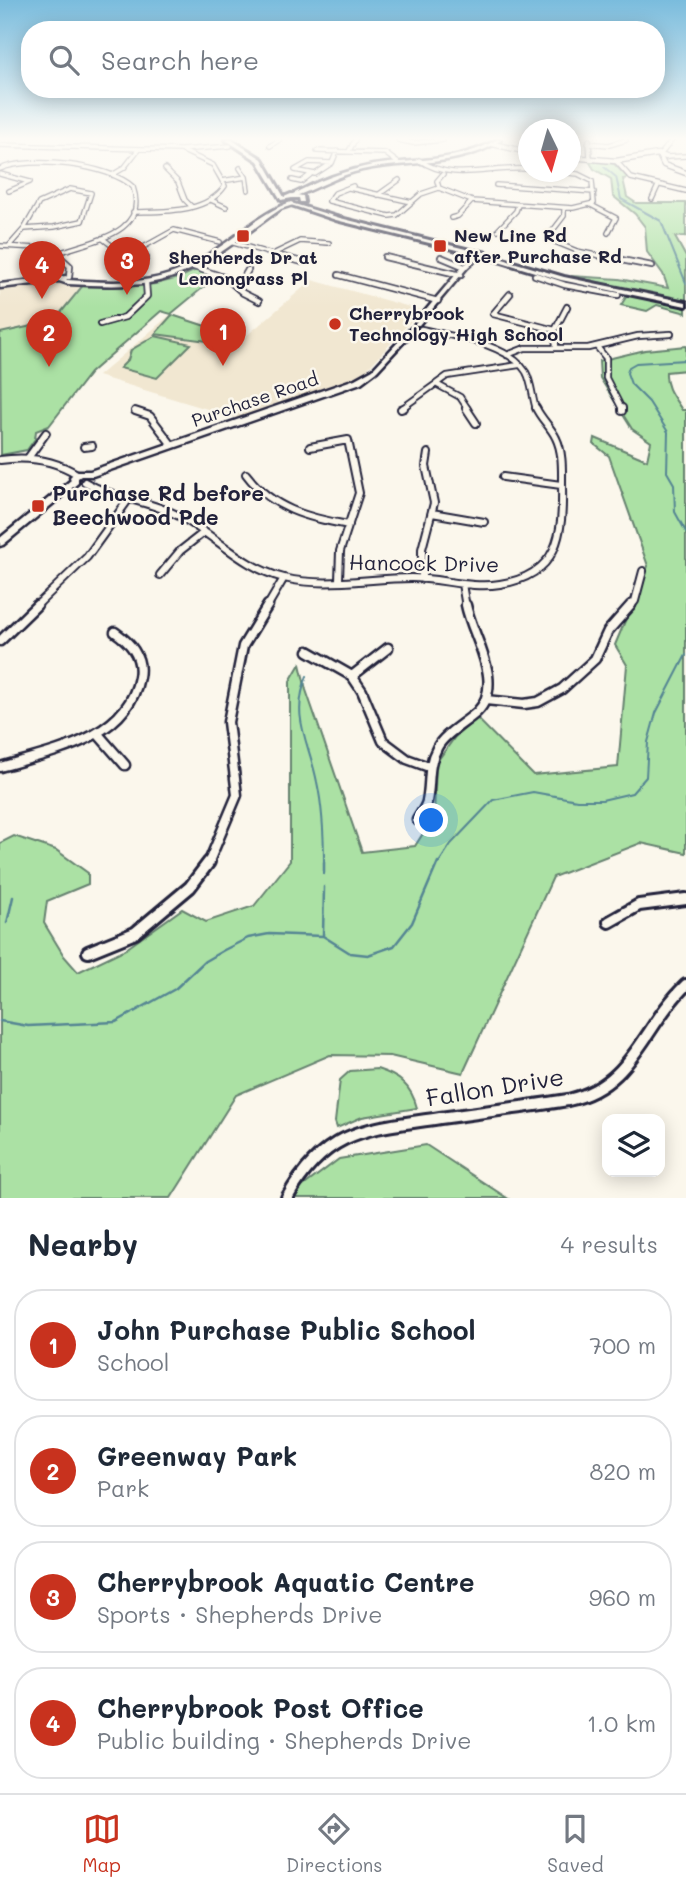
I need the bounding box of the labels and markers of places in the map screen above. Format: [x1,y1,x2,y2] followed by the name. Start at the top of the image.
[454,223,622,268] place label: New Line Rd after Purchase Rd
[235,228,251,244] marker: Shepherds Dr at Lemongrass Pl
[104,237,150,295] pin: 3
[432,238,448,254] marker: New Line Rd after Purchase Rd
[19,241,65,299] pin: 4
[168,245,318,290] place label: Shepherds Dr at Lemongrass Pl
[349,301,563,346] place label: Cherrybrook Technology High School
[200,308,246,366] pin: 1
[26,309,72,367] pin: 2
[327,316,343,332] marker: Cherrybrook Technology High School
[52,479,264,530] place label: Purchase Rd before Beechwood Pde
[30,498,46,514] marker: Purchase Rd before Beechwood Pde

